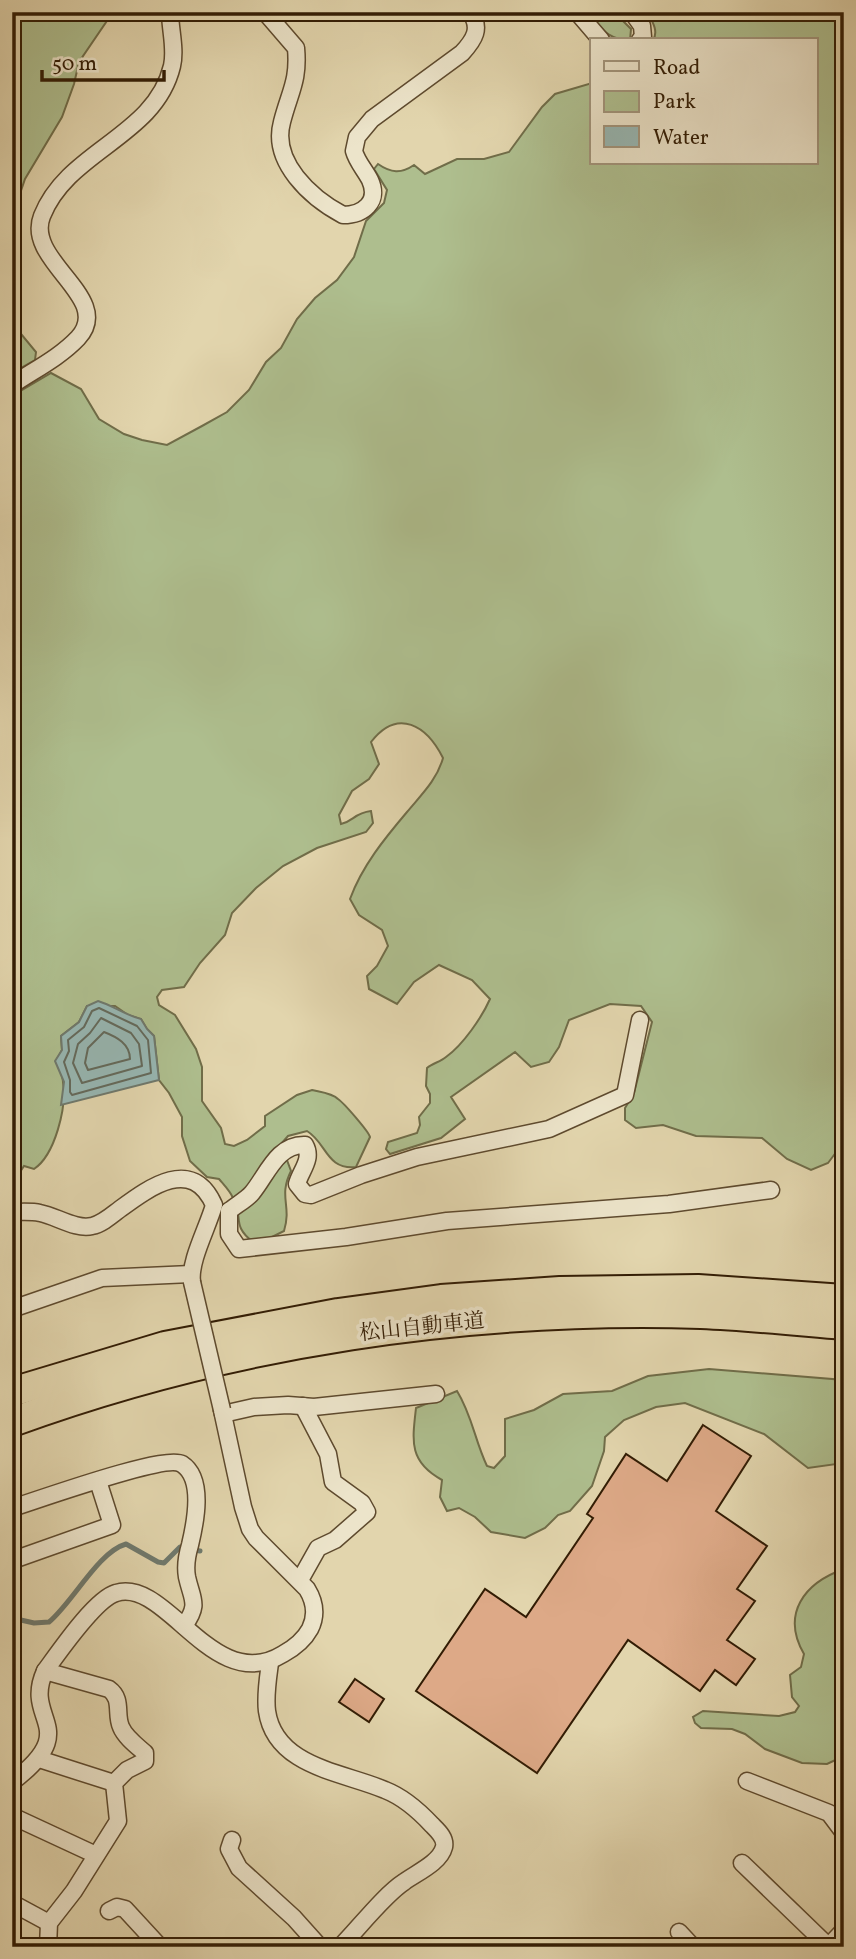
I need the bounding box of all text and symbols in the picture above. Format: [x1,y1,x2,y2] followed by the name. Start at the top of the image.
[42,38,164,82] scale bar
[590,38,818,164] legend
[52,50,97,79] text: 50 m
[653,54,700,83] text: Road
[653,88,696,117] text: Park
[653,124,709,153] text: Water
[358,1307,486,1349] street label: 松山自動車道

